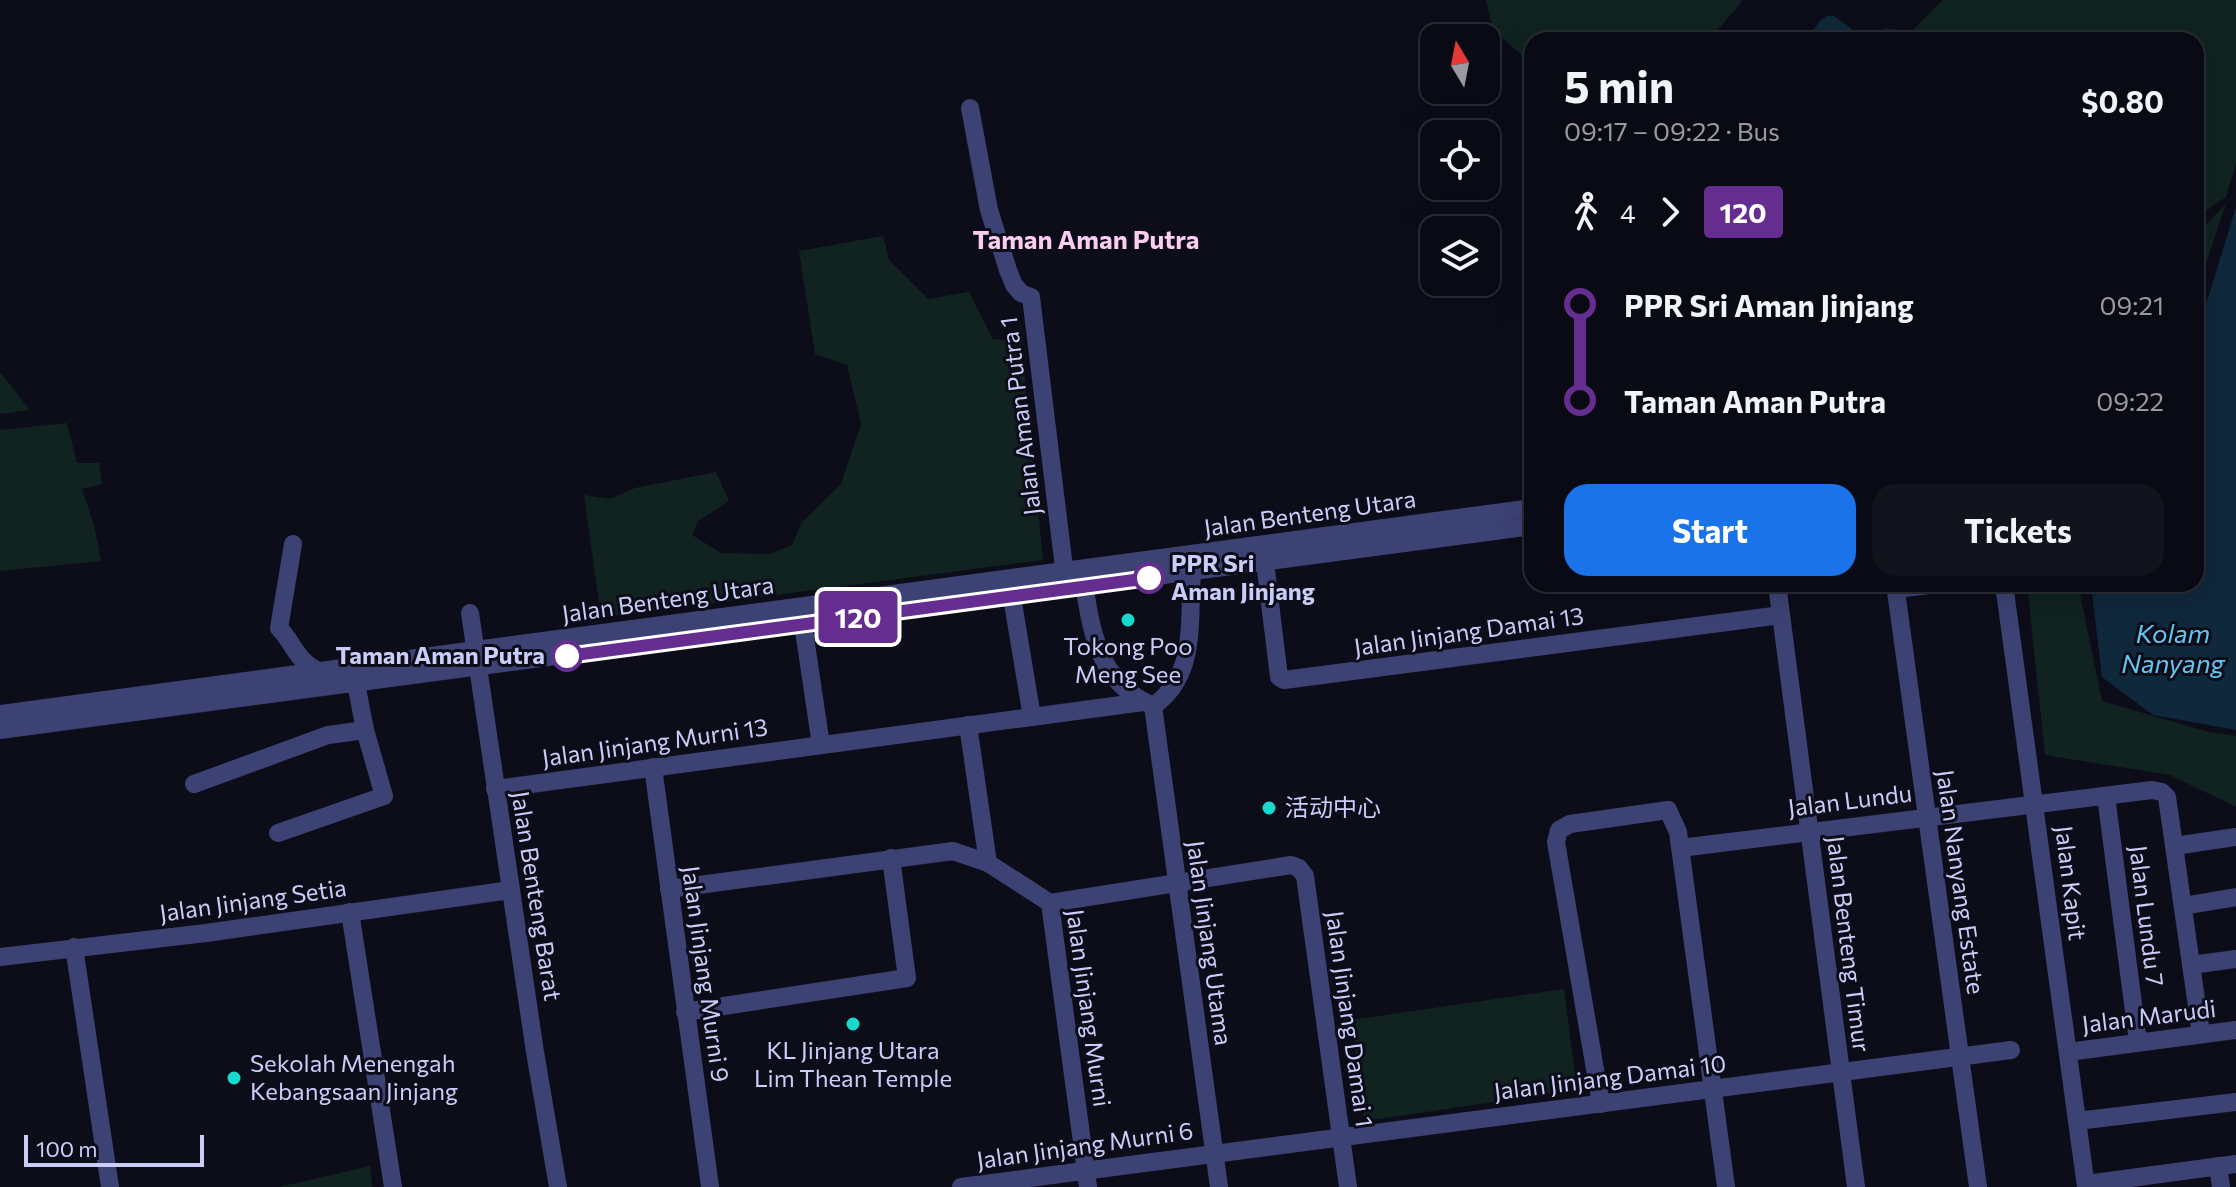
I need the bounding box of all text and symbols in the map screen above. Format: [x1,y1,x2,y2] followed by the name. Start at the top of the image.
[1420,24,1500,104] north arrow
[1420,24,1500,296] map controls
[1564,58,1674,112] text: 5 min
[2081,82,2164,119] text: $0.80
[1564,115,1780,146] text: 09:17 – 09:22 · Bus
[1420,120,1500,200] button: locate
[1564,190,1608,234] icon: walk
[1648,190,1692,234] icon: forward
[1720,195,1767,229] text: 120
[1620,197,1636,228] text: 4
[1420,216,1500,296] button: layers
[972,223,1200,254] district label: Taman Aman Putra
[1624,286,1914,323] text: PPR Sri Aman Jinjang
[2100,289,2164,320] text: 09:21
[993,315,1046,517] street label: Jalan Aman Putra 1
[1624,382,1886,419] text: Taman Aman Putra
[2096,385,2164,416] text: 09:22
[1202,483,1418,542] street label: Jalan Benteng Utara
[1564,484,1856,576] button: Start
[1872,484,2164,576] button: Tickets
[1171,548,1315,605] place label: PPR Sri Aman Jinjang
[1134,563,1164,593] marker: PPR Sri Aman Jinjang
[560,569,776,628] street label: Jalan Benteng Utara
[812,591,904,643] line badge: 120
[834,600,882,634] text: 120
[1352,600,1586,661] street label: Jalan Jinjang Damai 13
[1119,611,1137,629] marker: Tokong Poo Meng See
[2121,617,2226,678] water label: Kolam Nanyang
[1063,631,1193,688] place label: Tokong Poo Meng See
[335,640,545,669] place label: Taman Aman Putra
[552,641,582,671] marker: Taman Aman Putra
[540,711,770,772] street label: Jalan Jinjang Murni 13
[1931,768,1992,996] street label: Jalan Nanyang Estate
[1786,778,1913,822] street label: Jalan Lundu
[507,789,568,1003] street label: Jalan Benteng Barat
[1285,792,1381,821] place label: 活动中心
[1260,799,1278,817] marker: 活动中心
[2050,824,2093,942] street label: Jalan Kapit
[1822,834,1877,1054] street label: Jalan Benteng Timur
[1182,838,1239,1047] street label: Jalan Jinjang Utama
[2124,844,2171,988] street label: Jalan Lundu 7
[677,864,736,1084] street label: Jalan Jinjang Murni 9
[157,872,348,927] street label: Jalan Jinjang Setia
[1061,907,1118,1108] street label: Jalan Jinjang Murni
[1321,909,1380,1129] street label: Jalan Jinjang Damai 1
[2080,993,2218,1038] street label: Jalan Marudi
[844,1015,862,1033] marker: KL Jinjang Utara Lim Thean Temple
[754,1035,952,1092] place label: KL Jinjang Utara Lim Thean Temple
[250,1048,458,1105] place label: Sekolah Menengah Kebangsaan Jinjang
[1492,1048,1728,1105] street label: Jalan Jinjang Damai 10
[225,1069,243,1087] marker: Sekolah Menengah Kebangsaan Jinjang
[975,1115,1195,1174] street label: Jalan Jinjang Murni 6
[24,1131,204,1167] scale bar
[36,1135,98,1162] text: 100 m

